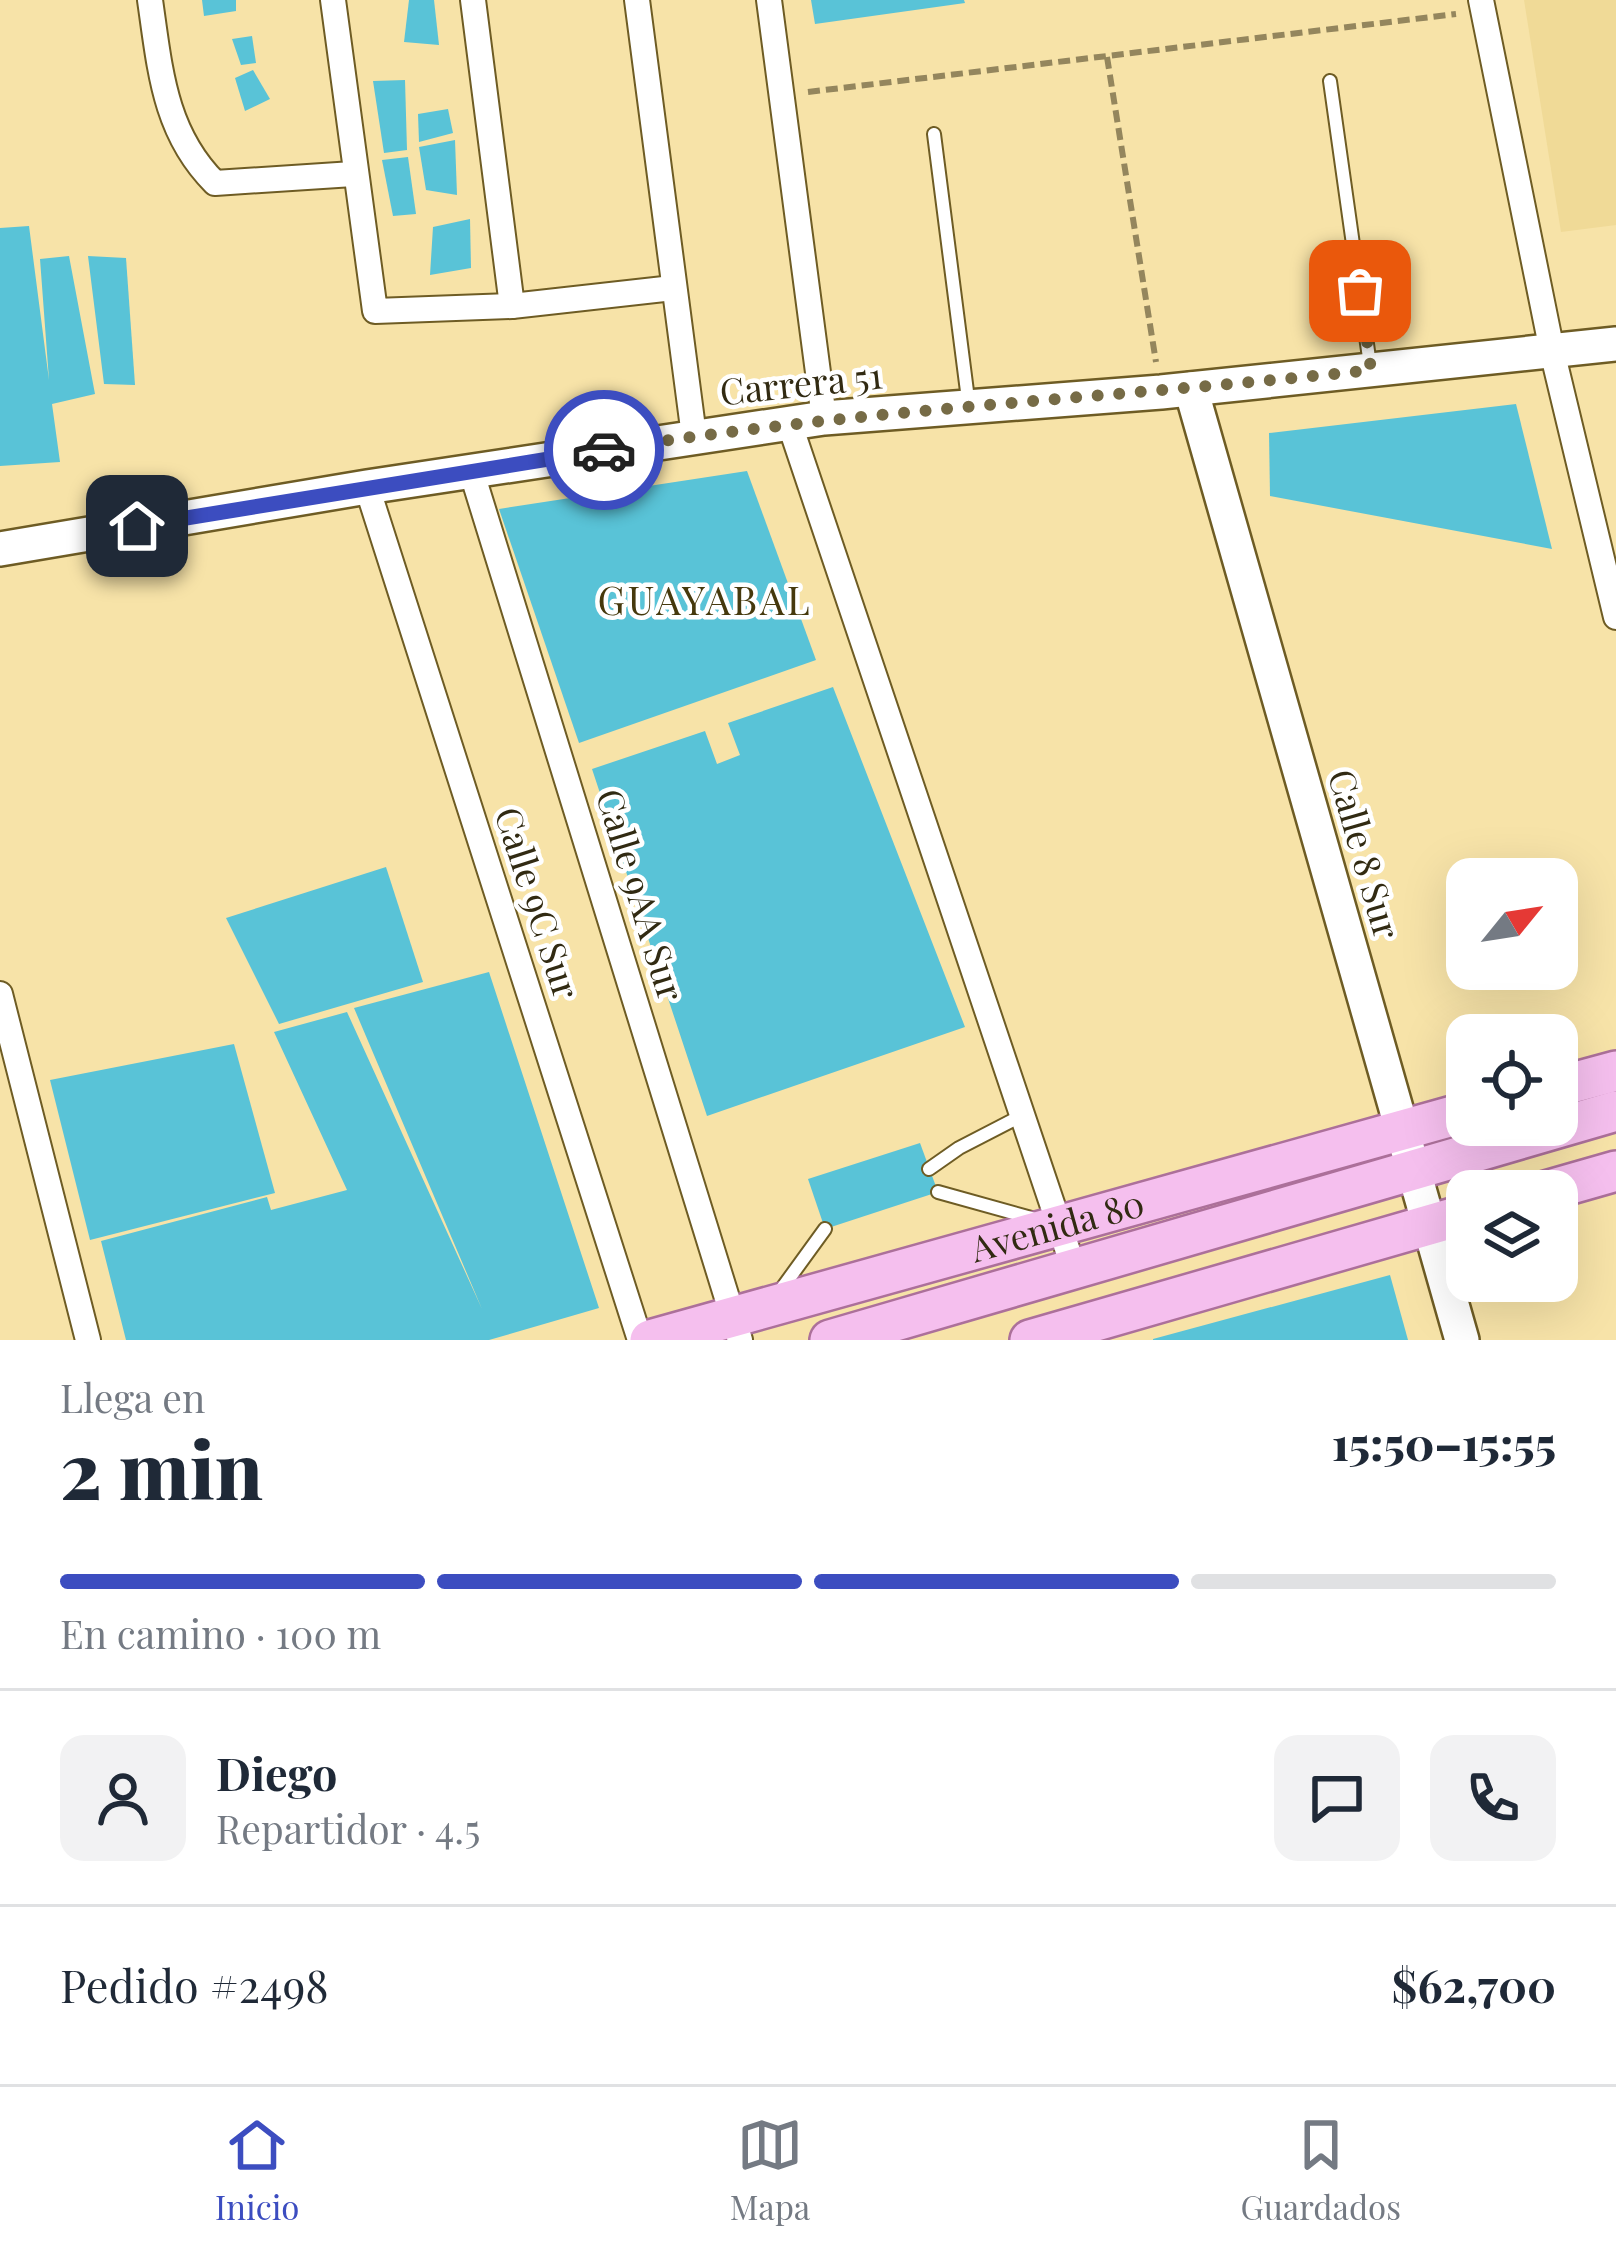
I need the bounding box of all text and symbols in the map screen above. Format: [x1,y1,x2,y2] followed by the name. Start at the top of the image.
[1309,240,1411,342] pin
[1327,258,1393,324] icon: bag
[717,350,884,414] street label: Carrera 51
[544,390,664,510] courier
[571,417,637,483] icon: car
[86,475,188,577] pin
[104,493,170,559] icon: home
[597,573,813,625] district label: GUAYABAL
[1319,763,1413,944] street label: Calle 8 Sur
[587,783,697,1006] street label: Calle 9AA Sur
[485,801,592,1004] street label: Calle 9C Sur
[1446,858,1578,990] north arrow
[1446,858,1578,1302] map controls
[1446,1014,1578,1146] button: locate
[1446,1170,1578,1302] button: layers
[964,1177,1149,1272] street label: Avenida 80
[60,1371,205,1423] text: Llega en
[1332,1412,1556,1472] text: 15:50–15:55
[60,1416,263,1520] text: 2 min
[60,1607,381,1659] text: En camino · 100 m
[60,1735,186,1861] button: person
[1274,1735,1400,1861] button: chat
[1430,1735,1556,1861] button: phone
[216,1742,337,1802] text: Diego
[216,1802,480,1854] text: Repartidor · 4.5
[60,1954,329,2014] text: Pedido #2498
[1392,1954,1556,2014] text: $62,700
[215,2112,299,2228] tab: Inicio
[730,2112,810,2228] tab: Mapa
[1240,2112,1401,2228] tab: Guardados

